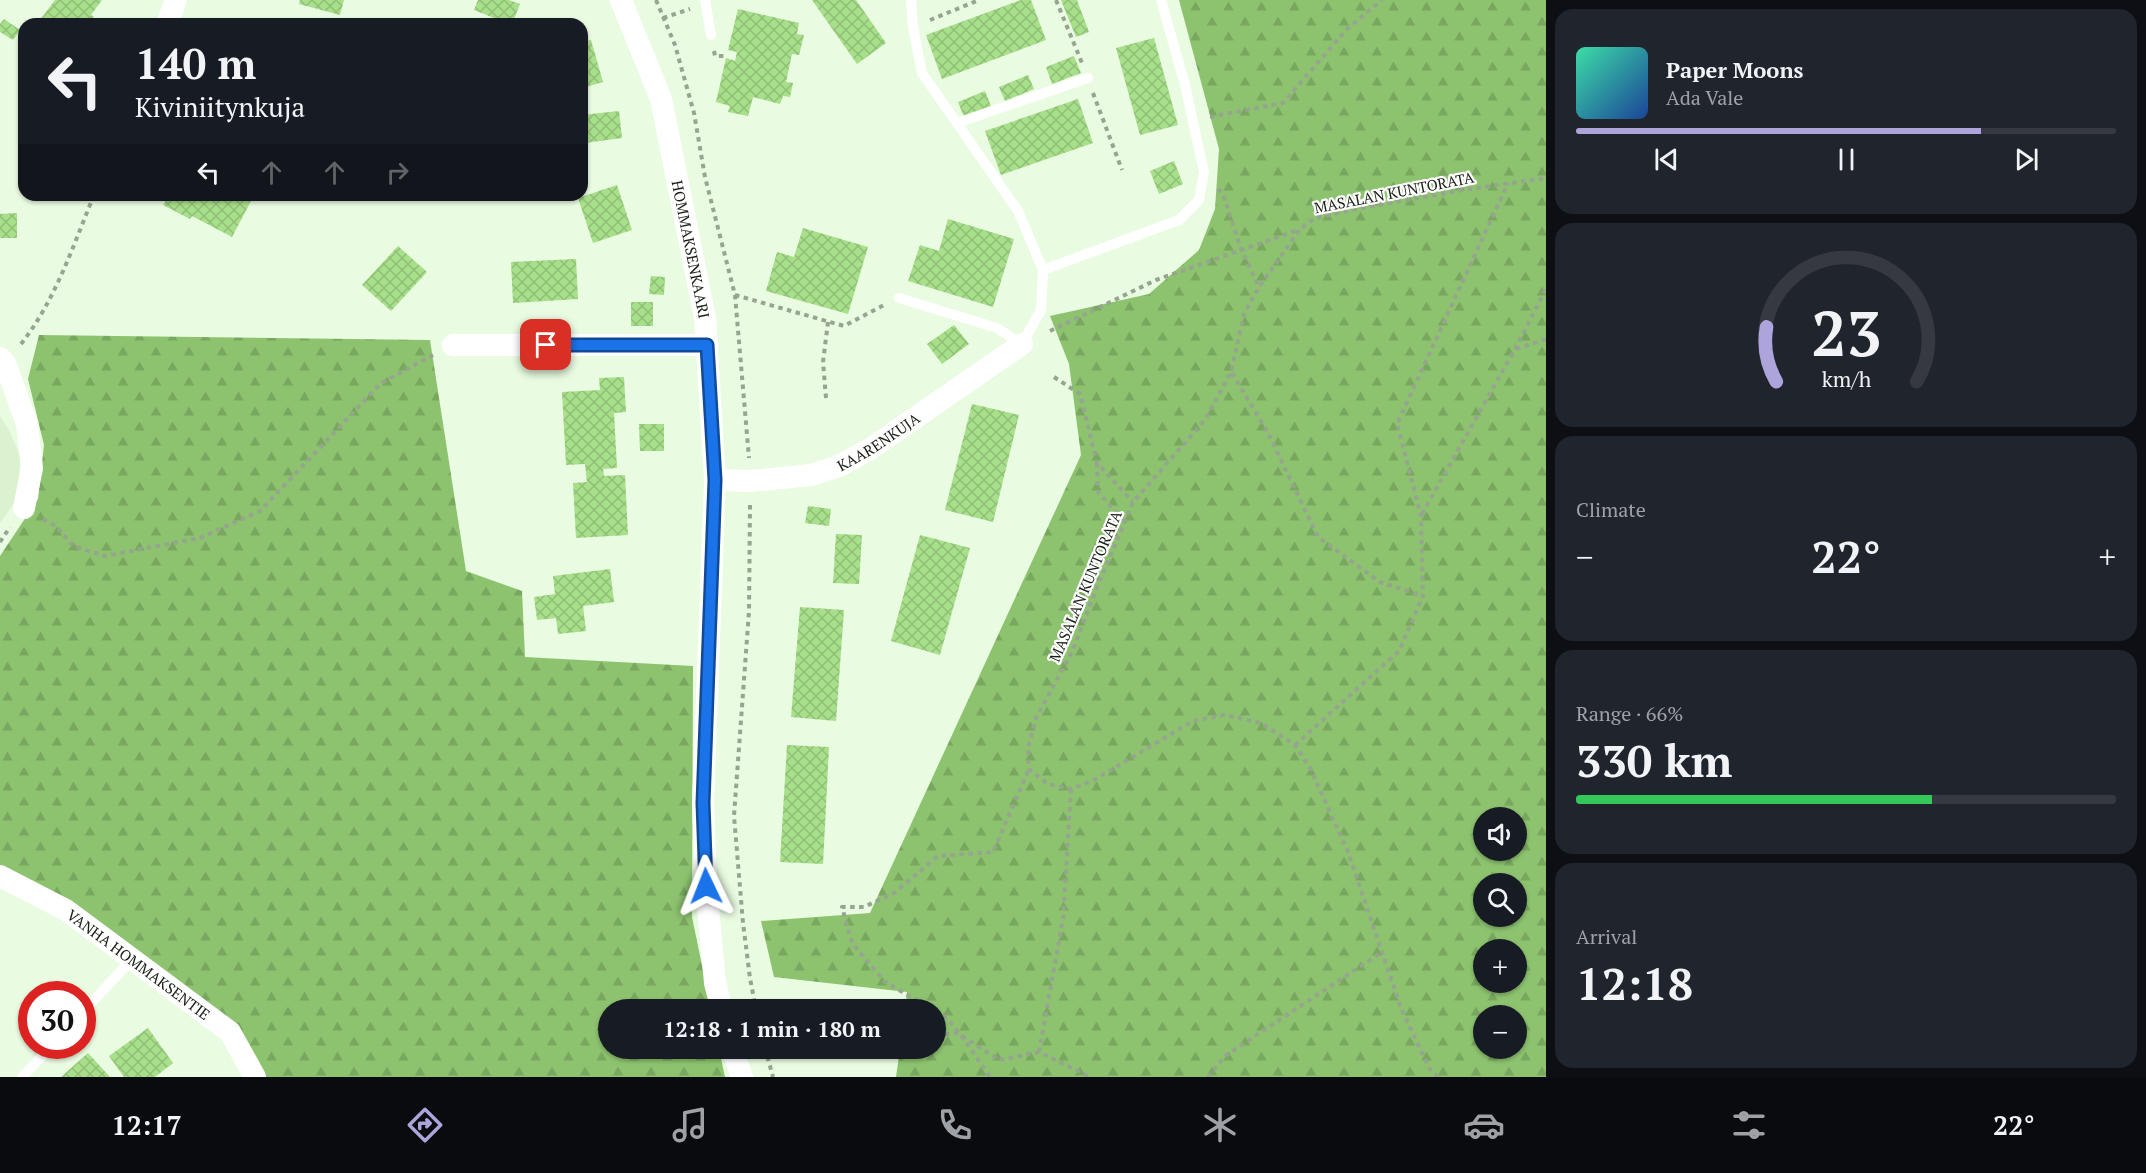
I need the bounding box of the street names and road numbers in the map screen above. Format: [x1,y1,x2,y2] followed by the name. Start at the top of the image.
[1312,167,1476,217] street label: MASALAN KUNTORATA
[668,178,715,320] street label: HOMMAKSENKAARI
[833,407,924,475] street label: KAARENKUJA
[1044,507,1126,665] street label: MASALAN KUNTORATA
[63,904,214,1024] street label: VANHA HOMMAKSENTIE

